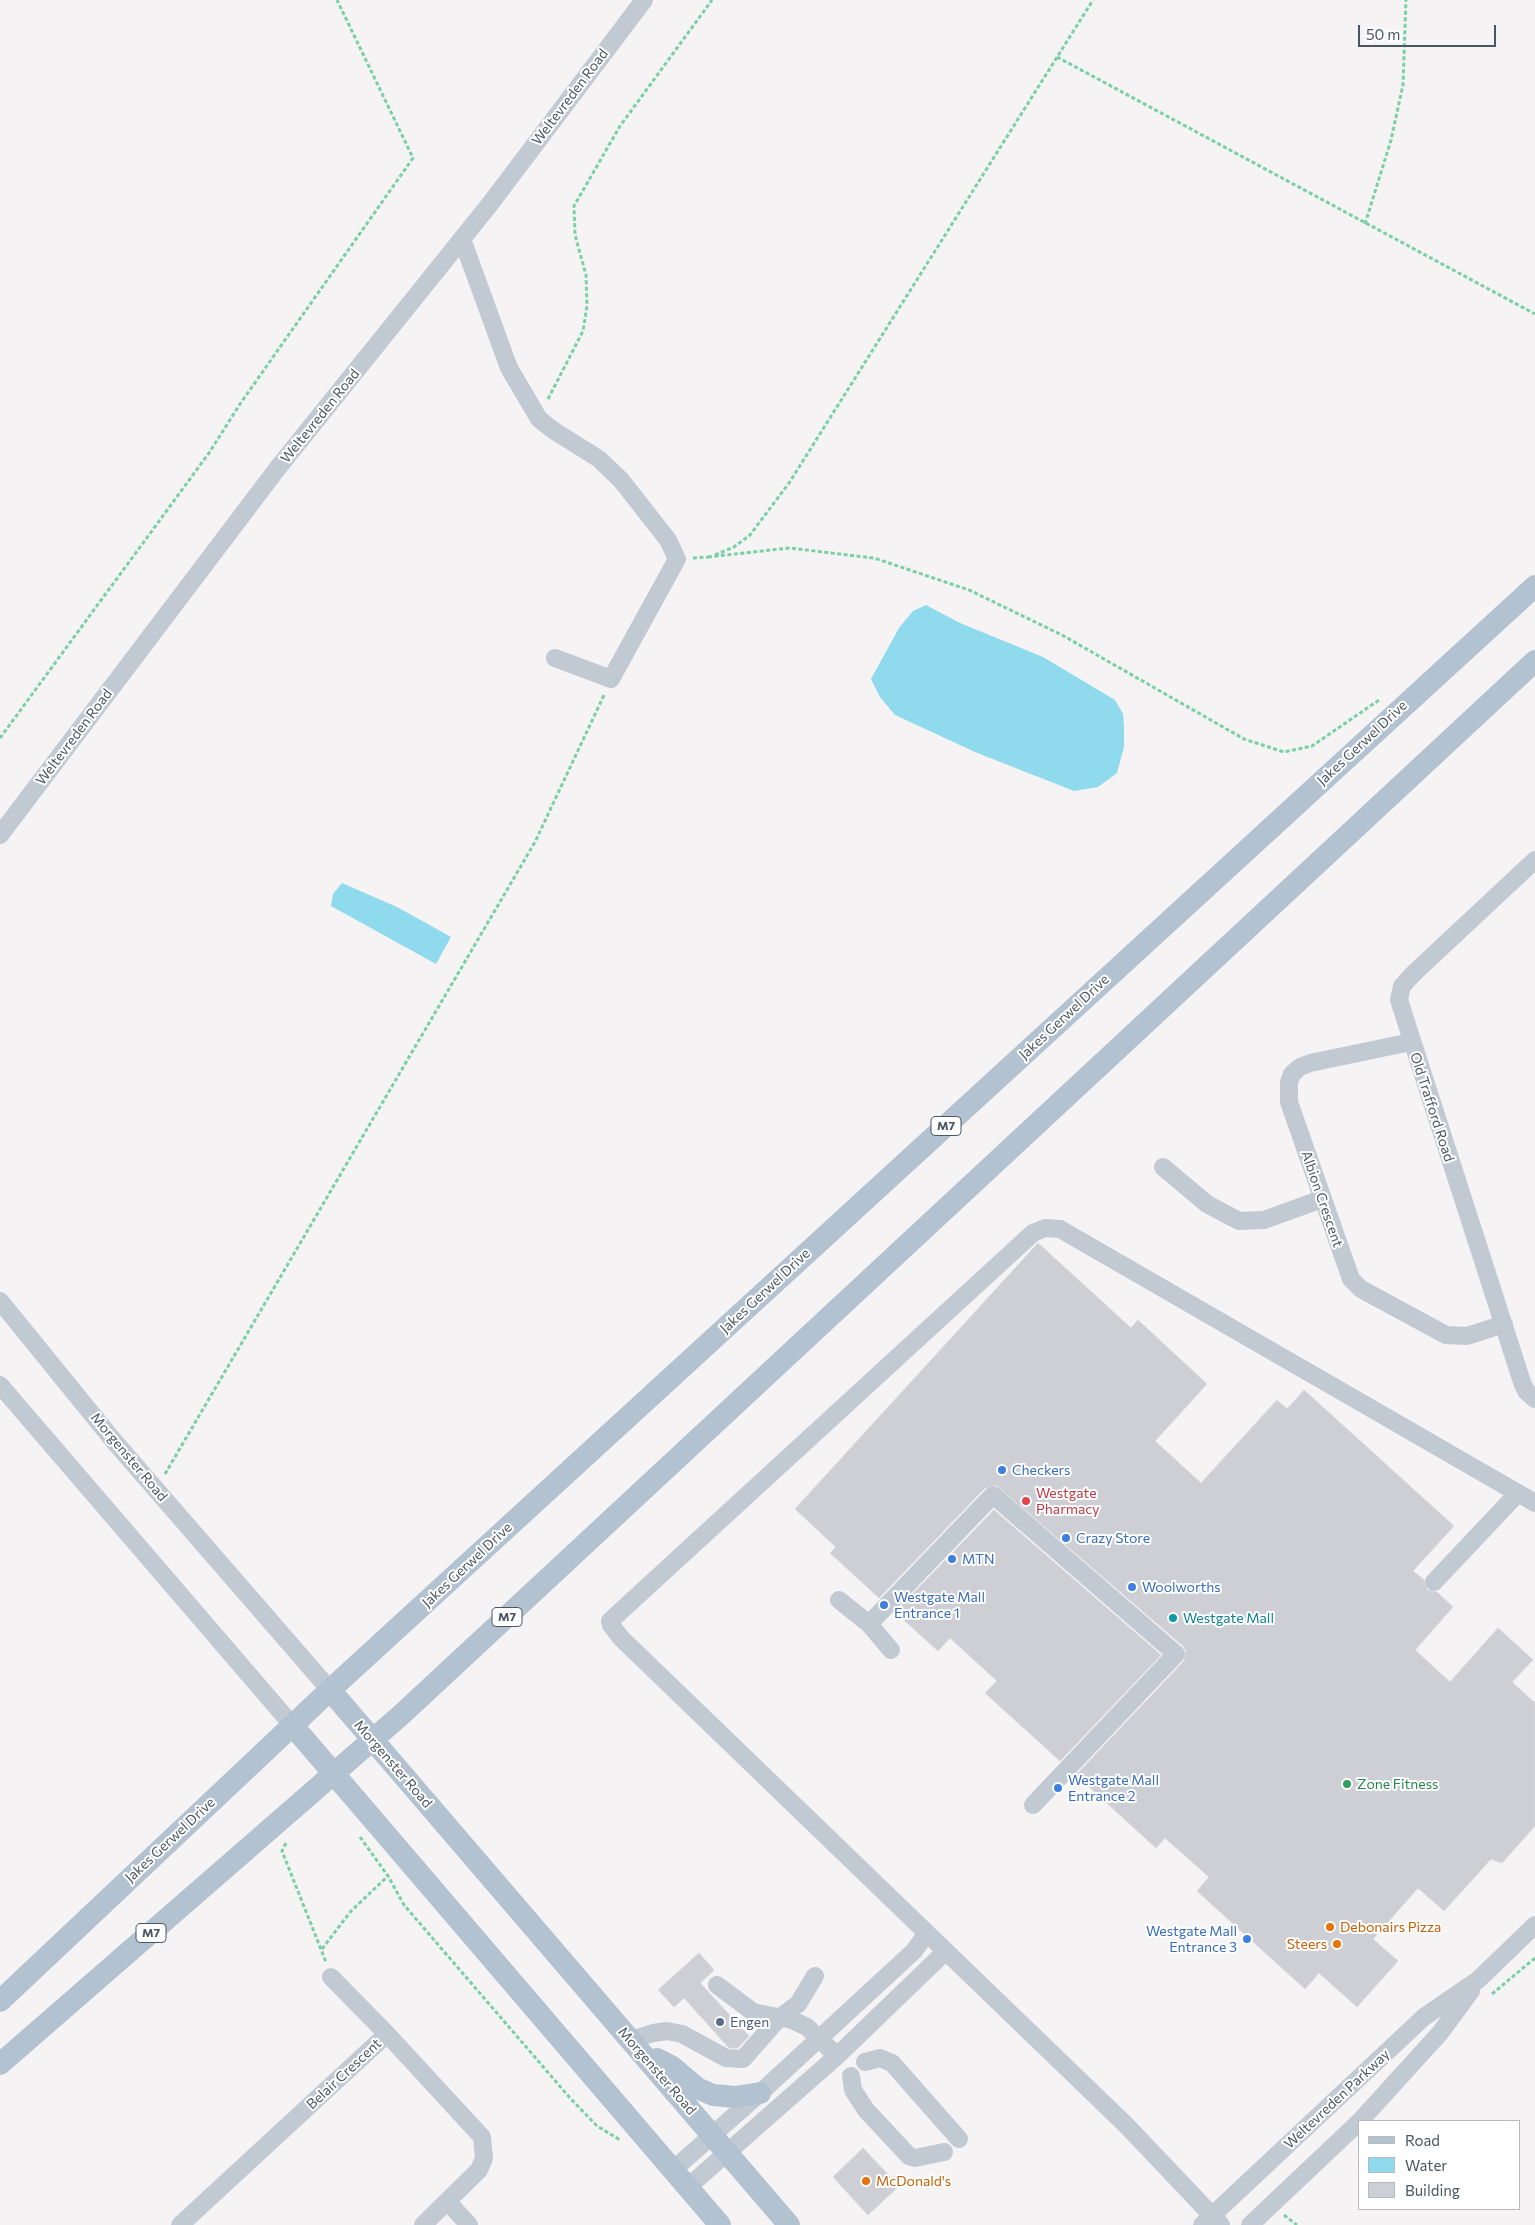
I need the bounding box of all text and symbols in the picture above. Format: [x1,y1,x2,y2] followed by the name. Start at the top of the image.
[1360,15,1498,47] scale bar
[1366,25,1400,43] text: 50 m
[528,46,612,148] street label: Weltevreden Road
[277,366,363,466] street label: Weltevreden Road
[32,686,116,788] street label: Weltevreden Road
[1314,697,1410,789] street label: Jakes Gerwel Drive
[1016,971,1112,1063] street label: Jakes Gerwel Drive
[1406,1050,1458,1164] street label: Old Trafford Road
[931,1116,961,1136] road number: M7
[1298,1149,1346,1249] street label: Albion Crescent
[717,1245,813,1337] street label: Jakes Gerwel Drive
[87,1409,171,1505] street label: Morgenster Road
[1012,1462,1070,1478] place label: Checkers
[996,1464,1008,1476] marker: Checkers
[1036,1485,1099,1518] place label: Westgate Pharmacy
[1020,1495,1032,1507] marker: Westgate Pharmacy
[419,1519,515,1611] street label: Jakes Gerwel Drive
[1076,1530,1150,1546] place label: Crazy Store
[1060,1532,1072,1544] marker: Crazy Store
[962,1551,994,1567] place label: MTN
[946,1553,958,1565] marker: MTN
[1142,1579,1221,1595] place label: Woolworths
[1126,1581,1138,1593] marker: Woolworths
[894,1589,985,1621] place label: Westgate Mall Entrance 1
[878,1599,890,1611] marker: Westgate Mall Entrance 1
[492,1608,522,1626] road number: M7
[1183,1610,1274,1626] place label: Westgate Mall
[1167,1612,1179,1624] marker: Westgate Mall
[350,1717,436,1811] street label: Morgenster Road
[1068,1772,1159,1804] place label: Westgate Mall Entrance 2
[1357,1776,1438,1792] place label: Zone Fitness
[1341,1778,1353,1790] marker: Zone Fitness
[1052,1782,1064,1794] marker: Westgate Mall Entrance 2
[122,1794,218,1886] street label: Jakes Gerwel Drive
[1340,1919,1441,1935] place label: Debonairs Pizza
[1324,1921,1336,1933] marker: Debonairs Pizza
[1146,1923,1237,1955] place label: Westgate Mall Entrance 3
[136,1924,166,1942] road number: M7
[1241,1933,1253,1945] marker: Westgate Mall Entrance 3
[1287,1936,1327,1952] place label: Steers
[1331,1938,1343,1950] marker: Steers
[730,2014,769,2030] place label: Engen
[714,2016,726,2028] marker: Engen
[614,2024,700,2118] street label: Morgenster Road
[303,2035,385,2113] street label: Belair Crescent
[1281,2046,1393,2152] street label: Weltevreden Parkway
[1358,2120,1520,2210] legend
[1405,2131,1440,2149] text: Road
[1405,2156,1447,2174] text: Water
[876,2173,951,2189] place label: McDonald's
[860,2175,872,2187] marker: McDonald's
[1405,2181,1460,2199] text: Building

